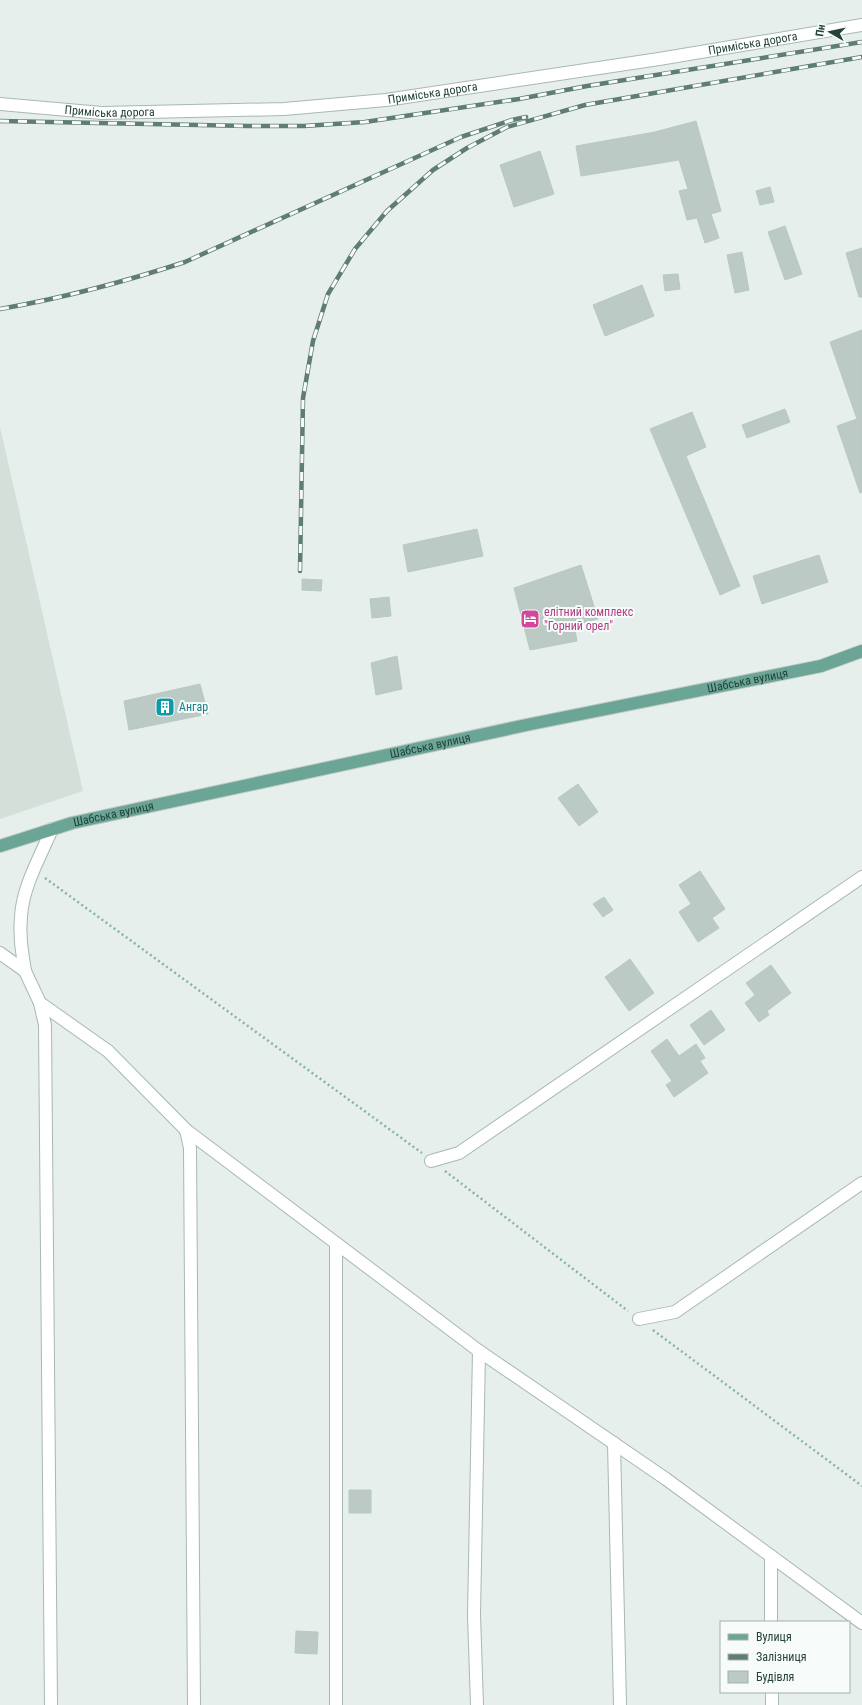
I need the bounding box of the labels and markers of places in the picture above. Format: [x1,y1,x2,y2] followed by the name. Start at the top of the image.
[544,605,634,633] place label: елітний комплекс "Горний орел"
[519,608,541,630] hotel icon: елітний комплекс "Горний орел"
[154,696,176,718] building icon: Ангар
[179,700,208,714] place label: Ангар

